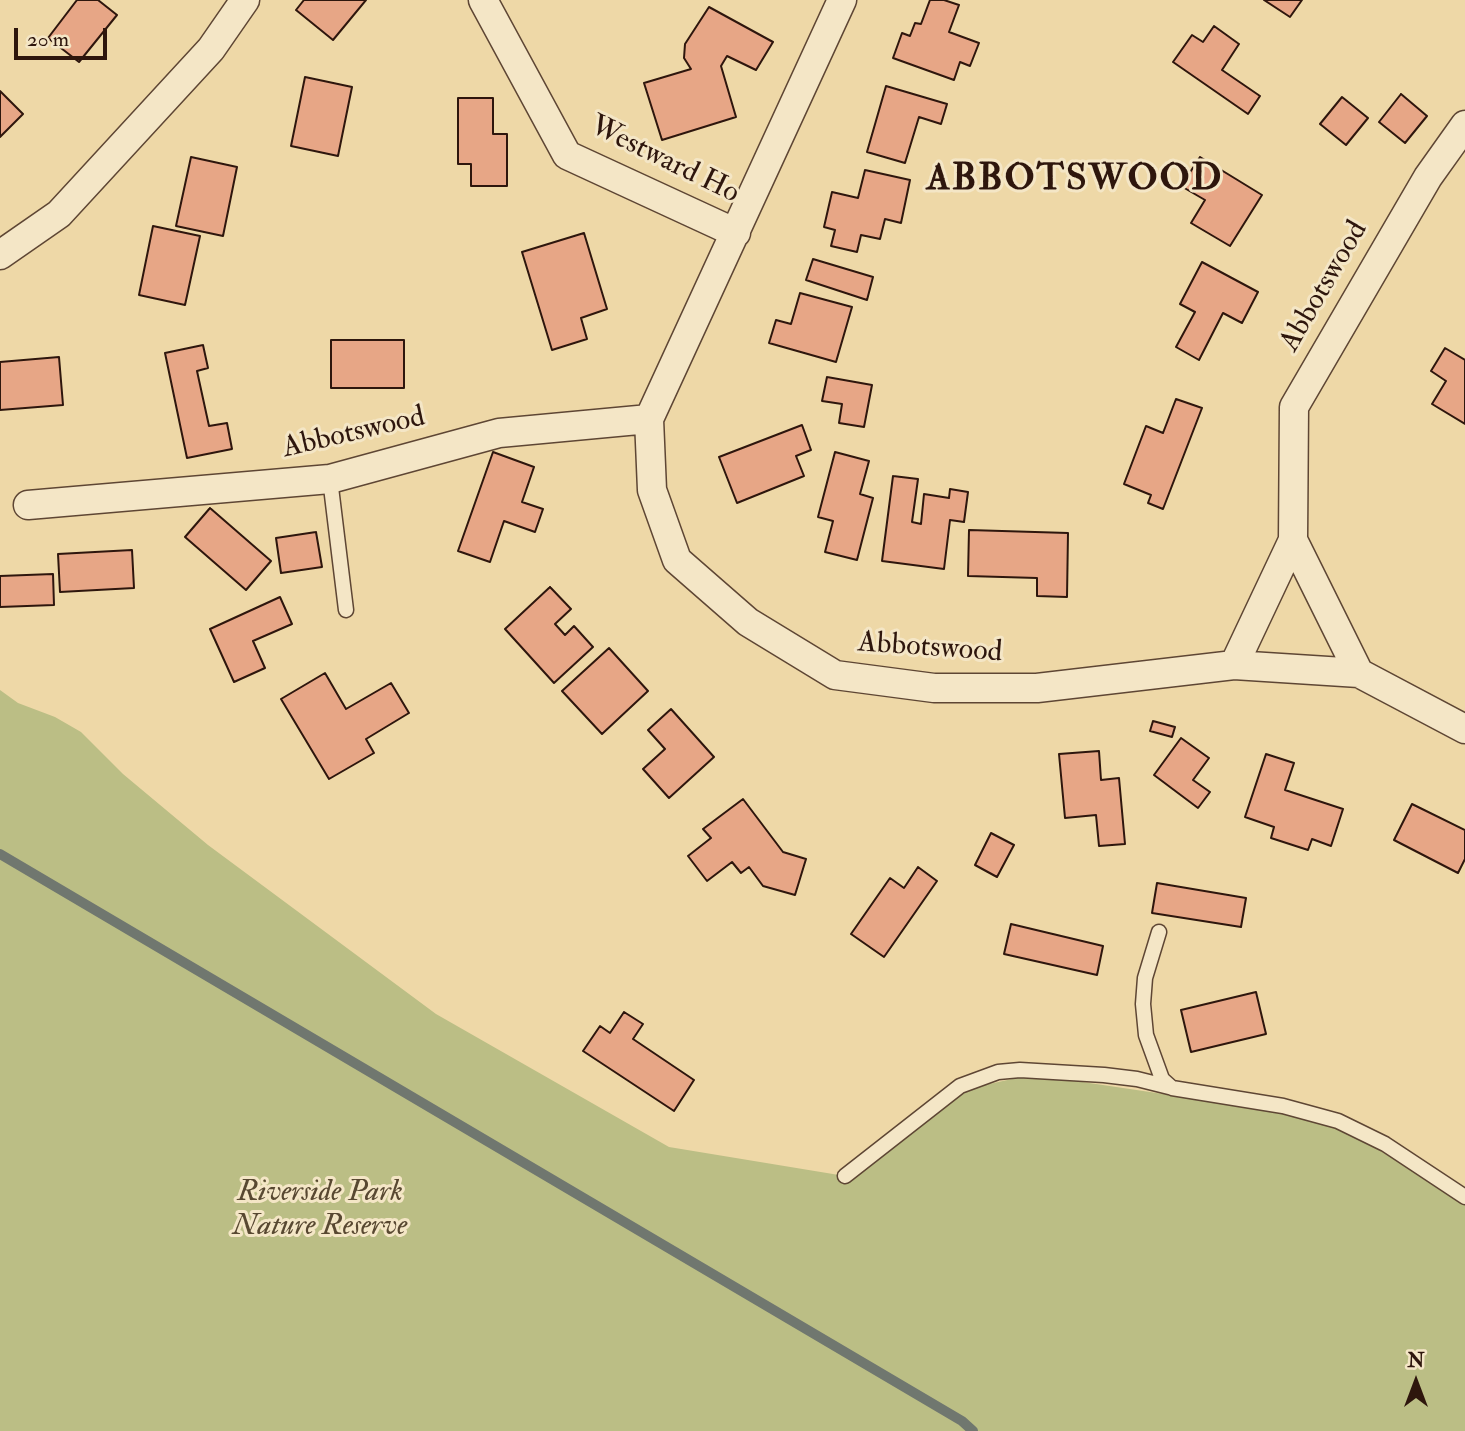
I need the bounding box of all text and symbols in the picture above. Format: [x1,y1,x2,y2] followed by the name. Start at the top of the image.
[18,14,110,58] scale bar
[27,26,69,53] text: 20 m
[583,109,745,213] street label: Westward Ho
[928,159,1222,203] district label: ABBOTSWOOD
[1273,215,1377,359] street label: Abbotswood
[279,400,429,468] street label: Abbotswood
[856,626,1004,672] street label: Abbotswood
[233,1176,407,1246] park label: Riverside Park Nature Reserve
[1381,1347,1451,1417] north arrow
[1407,1349,1425,1373] text: N

